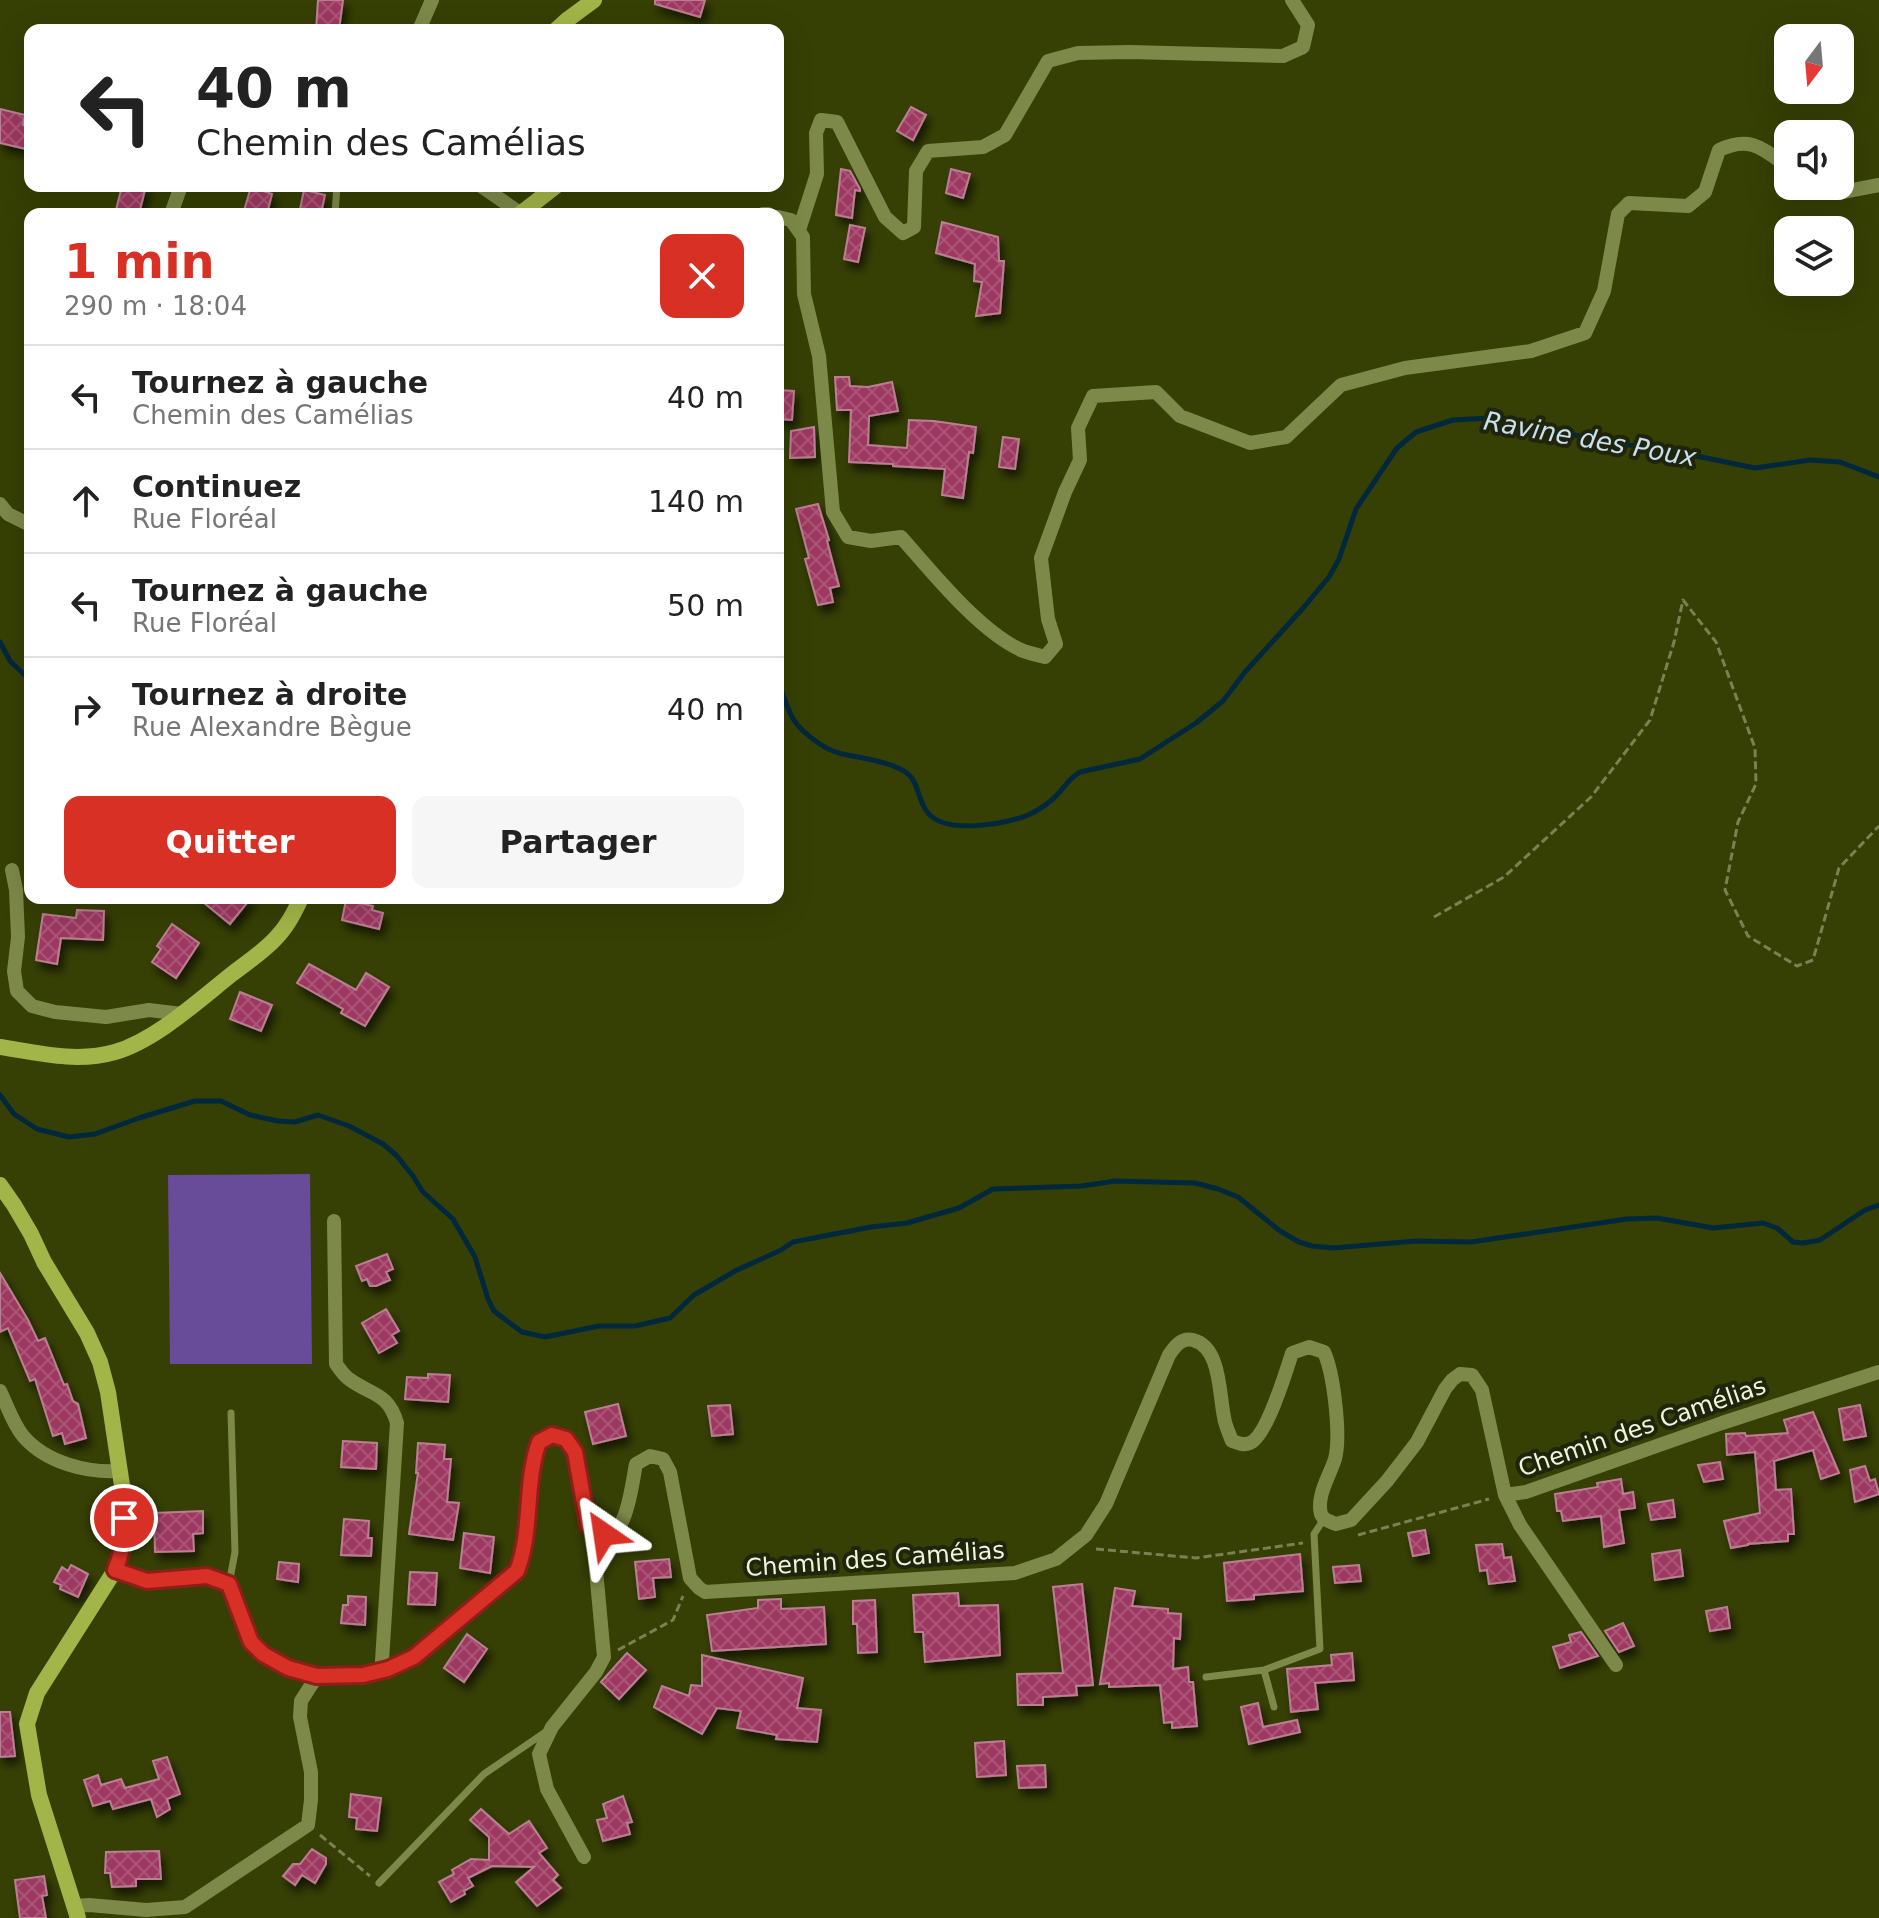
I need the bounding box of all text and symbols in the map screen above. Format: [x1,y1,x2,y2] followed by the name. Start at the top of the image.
[1774,24,1854,104] north arrow
[1774,24,1854,296] map controls
[196,55,352,120] text: 40 m
[64,56,168,160] icon: left
[1774,120,1854,200] button: sound
[196,122,586,163] text: Chemin des Camélias
[1774,216,1854,296] button: layers
[64,233,215,289] text: 1 min
[660,234,744,318] button: close
[64,291,247,321] text: 290 m · 18:04
[132,365,428,400] text: Tournez à gauche
[64,375,108,419] icon: left
[667,380,744,415] text: 40 m
[132,400,414,430] text: Chemin des Camélias
[1481,406,1699,473] water label: Ravine des Poux
[132,469,301,504] text: Continuez
[64,479,108,523] icon: ahead
[648,484,744,519] text: 140 m
[132,504,277,534] text: Rue Floréal
[132,573,428,608] text: Tournez à gauche
[64,583,108,627] icon: left
[667,588,744,623] text: 50 m
[132,608,277,638] text: Rue Floréal
[132,677,407,712] text: Tournez à droite
[64,687,108,731] icon: right
[667,692,744,727] text: 40 m
[132,712,412,742] text: Rue Alexandre Bègue
[64,796,396,888] button: Quitter
[412,796,744,888] button: Partager
[1515,1371,1769,1483] street label: Chemin des Camélias
[90,1484,158,1552] pin
[562,1492,646,1576] position arrow
[102,1496,146,1540] icon: arrive
[744,1536,1006,1582] street label: Chemin des Camélias

